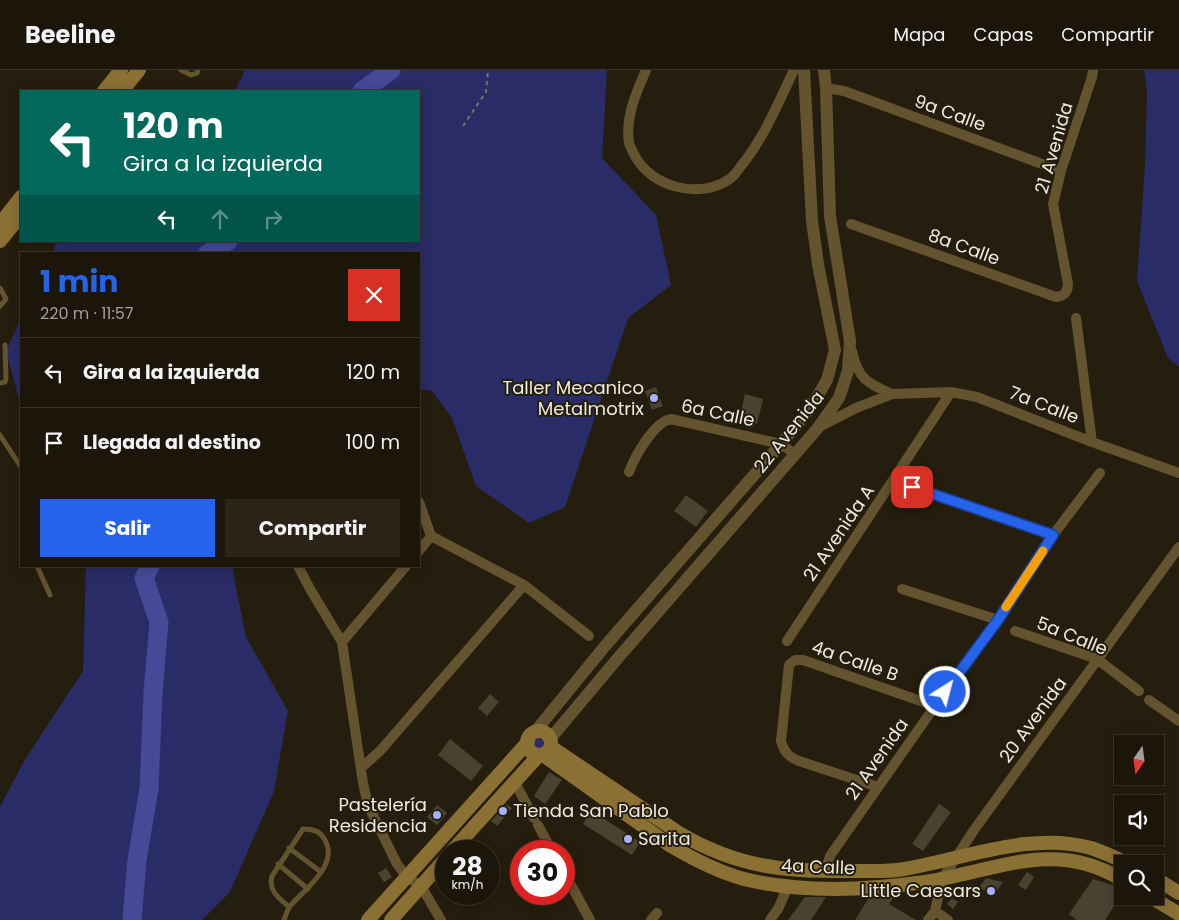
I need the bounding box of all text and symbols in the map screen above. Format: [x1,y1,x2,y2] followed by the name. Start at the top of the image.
[25,18,116,51] text: Beeline
[893,22,946,47] text: Mapa
[974,22,1033,47] text: Capas
[1061,22,1154,47] text: Compartir
[911,88,989,137] street label: 9a Calle
[1028,99,1079,197] street label: 21 Avenida
[123,101,223,150] text: 120 m
[40,110,105,175] icon: left
[123,148,323,179] text: Gira a la izquierda
[153,205,181,233] icon: left
[206,205,234,233] icon: ahead
[259,205,287,233] icon: right
[925,222,1003,271] street label: 8a Calle
[40,260,118,303] text: 1 min
[348,269,400,321] button: close
[40,302,134,325] text: 220 m · 11:57
[40,359,68,387] icon: left
[83,359,260,386] text: Gira a la izquierda
[346,359,400,386] text: 120 m
[502,375,644,421] place label: Taller Mecanico Metalmotrix
[1006,380,1083,429] street label: 7a Calle
[748,385,830,478] street label: 22 Avenida
[648,392,660,404] marker: Taller Mecanico Metalmotrix
[679,393,757,432] street label: 6a Calle
[40,429,68,457] icon: arrive
[83,429,261,456] text: Llegada al destino
[345,429,400,456] text: 100 m
[891,466,933,508] pin
[898,473,926,501] icon: arrive
[797,479,880,586] street label: 21 Avenida A
[40,499,215,557] button: Salir
[225,499,400,557] button: Compartir
[1033,610,1111,661] street label: 5a Calle
[808,634,902,687] street label: 4a Calle B
[918,665,970,717] position arrow
[993,672,1072,768] street label: 20 Avenida
[839,713,914,805] street label: 21 Avenida
[1114,735,1164,785] north arrow
[1114,735,1164,905] map controls
[329,792,427,838] place label: Pastelería Residencia
[1114,795,1164,845] button: sound
[513,798,669,823] place label: Tienda San Pablo
[497,805,509,817] marker: Tienda San Pablo
[431,809,443,821] marker: Pastelería Residencia
[638,826,691,851] place label: Sarita
[622,833,634,845] marker: Sarita
[510,840,575,905] speed limit sign: 30
[452,849,483,884] text: 28
[780,853,856,880] street label: 4a Calle
[1114,855,1164,905] button: search
[452,876,483,893] text: km/h
[860,878,981,903] place label: Little Caesars
[985,885,997,897] marker: Little Caesars

